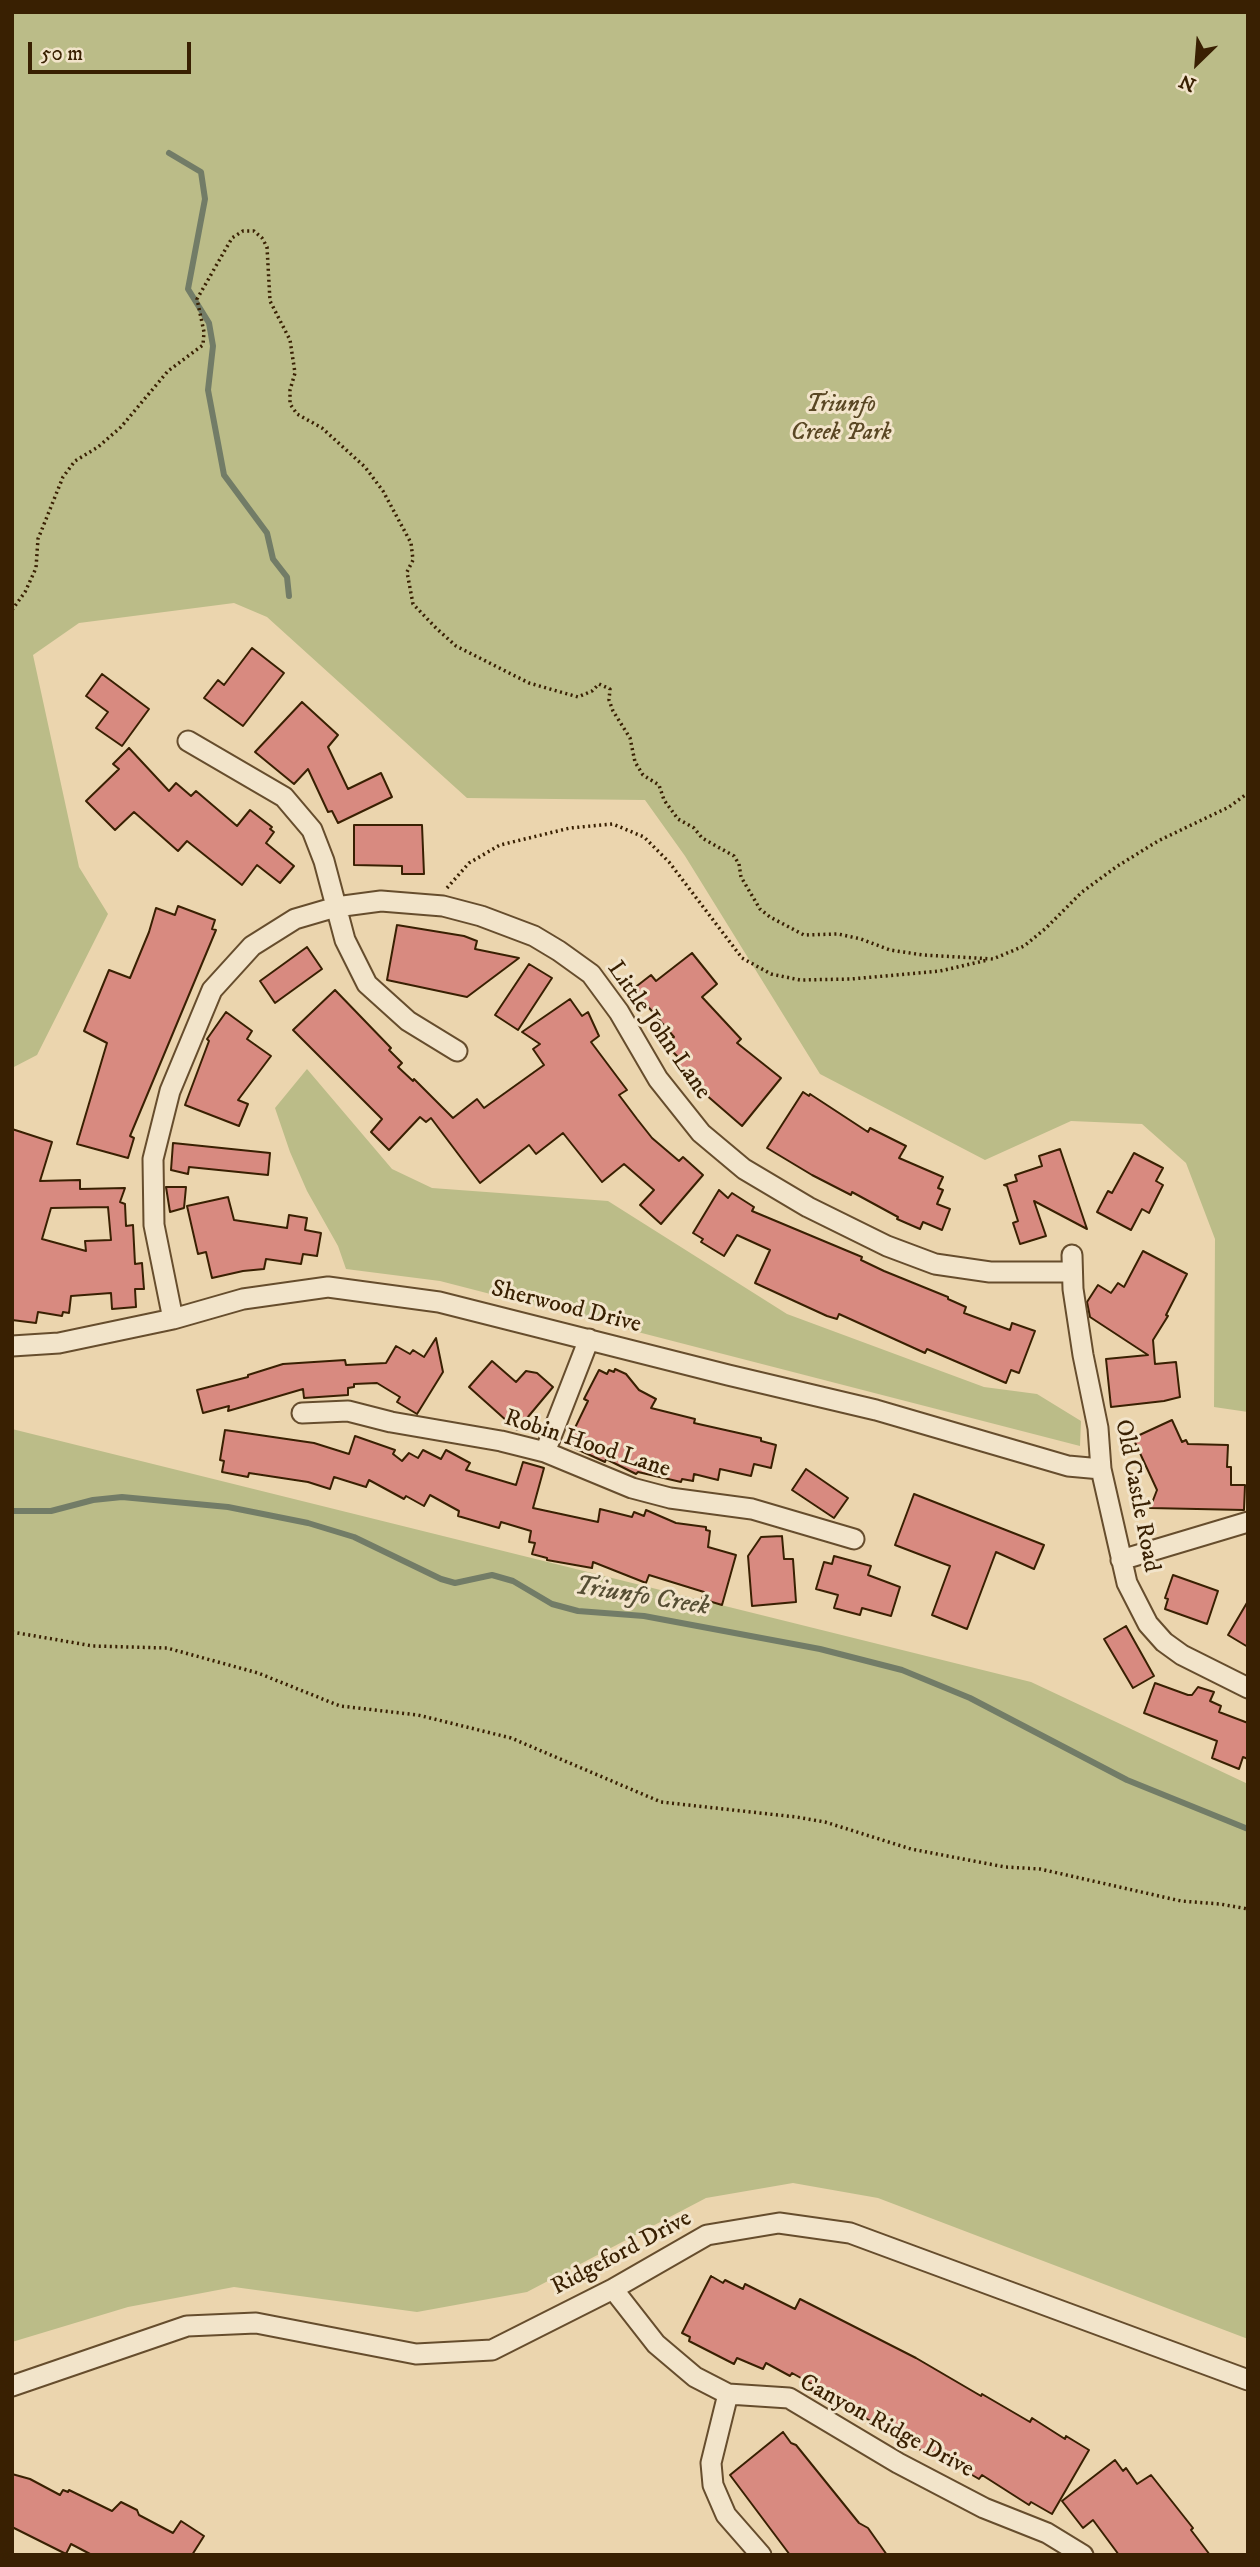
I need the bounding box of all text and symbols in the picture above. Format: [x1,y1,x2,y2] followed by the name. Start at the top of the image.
[32,28,194,72] scale bar
[1162,28,1232,98] north arrow
[41,41,83,67] text: 50 m
[1176,69,1200,96] text: N
[791,392,891,448] park label: Triunfo Creek Park
[600,956,716,1106] street label: Little John Lane
[488,1275,644,1341] street label: Sherwood Drive
[500,1405,674,1485] street label: Robin Hood Lane
[1107,1417,1165,1575] street label: Old Castle Road
[573,1572,711,1624] water label: Triunfo Creek
[547,2205,697,2303] street label: Ridgeford Drive
[794,2369,978,2485] street label: Canyon Ridge Drive

